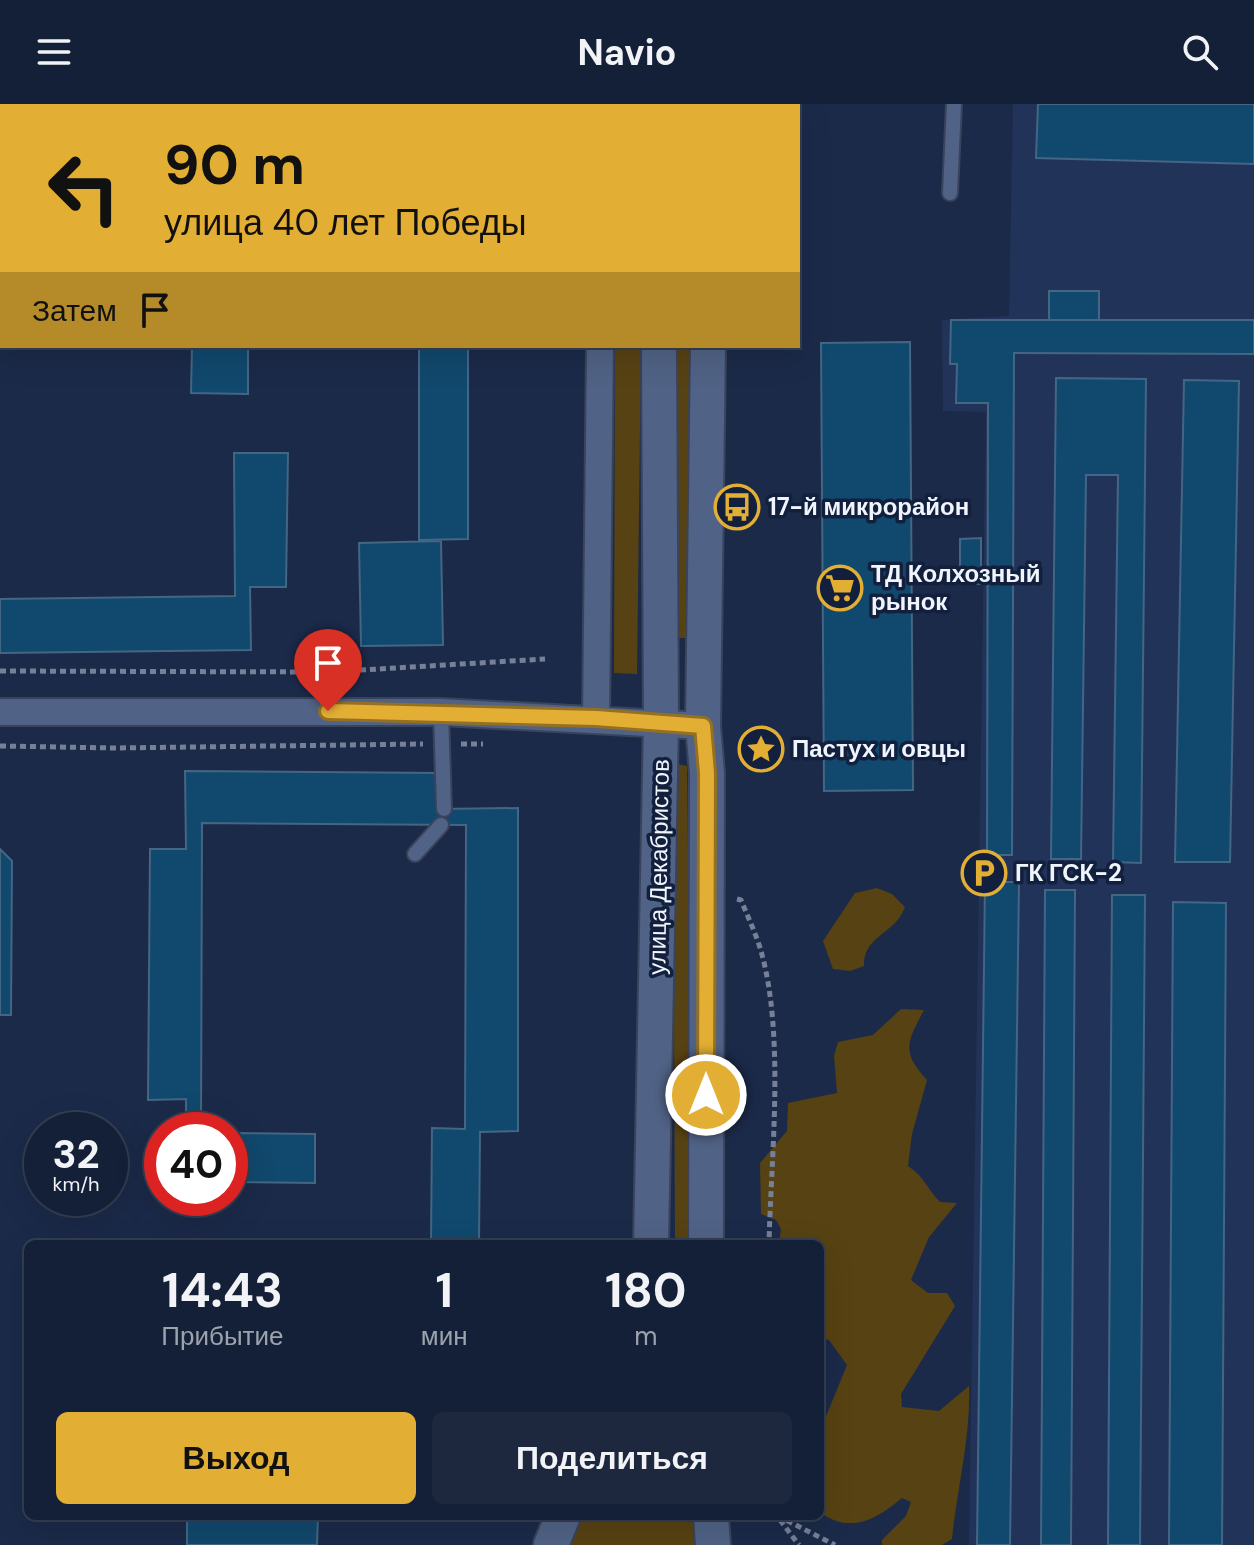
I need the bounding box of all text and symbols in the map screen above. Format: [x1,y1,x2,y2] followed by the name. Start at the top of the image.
[578,29,676,76] text: Navio
[32,30,76,74] icon: menu
[1178,30,1222,74] icon: search
[164,128,305,201] text: 90 m
[32,136,136,240] icon: left
[164,199,527,246] text: улица 40 лет Победы
[133,288,177,332] icon: arrive
[32,291,117,330] text: Затем
[713,483,761,531] bus stop icon: 17-й микрорайон
[768,491,969,522] place label: 17-й микрорайон
[871,558,1041,617] place label: ТД Колхозный рынок
[816,564,864,612] supermarket icon: ТД Колхозный рынок
[294,629,362,711] pin
[306,641,350,685] icon: arrive
[737,725,785,773] place icon: Пастух и овцы
[792,733,966,764] place label: Пастух и овцы
[641,759,676,975] street label: улица Декабристов
[960,849,1008,897] parking icon: ГК ГСК-2
[1015,857,1122,888] place label: ГК ГСК-2
[664,1053,748,1137] position arrow
[144,1112,248,1216] speed limit sign: 40
[52,1128,100,1180] text: 32
[52,1171,100,1197] text: km/h
[162,1259,283,1322] text: 14:43
[435,1259,453,1322] text: 1
[605,1259,687,1322] text: 180
[161,1319,284,1353] text: Прибытие
[421,1319,468,1353] text: мин
[634,1319,657,1353] text: m
[56,1412,416,1504] button: Выход
[432,1412,792,1504] button: Поделиться

